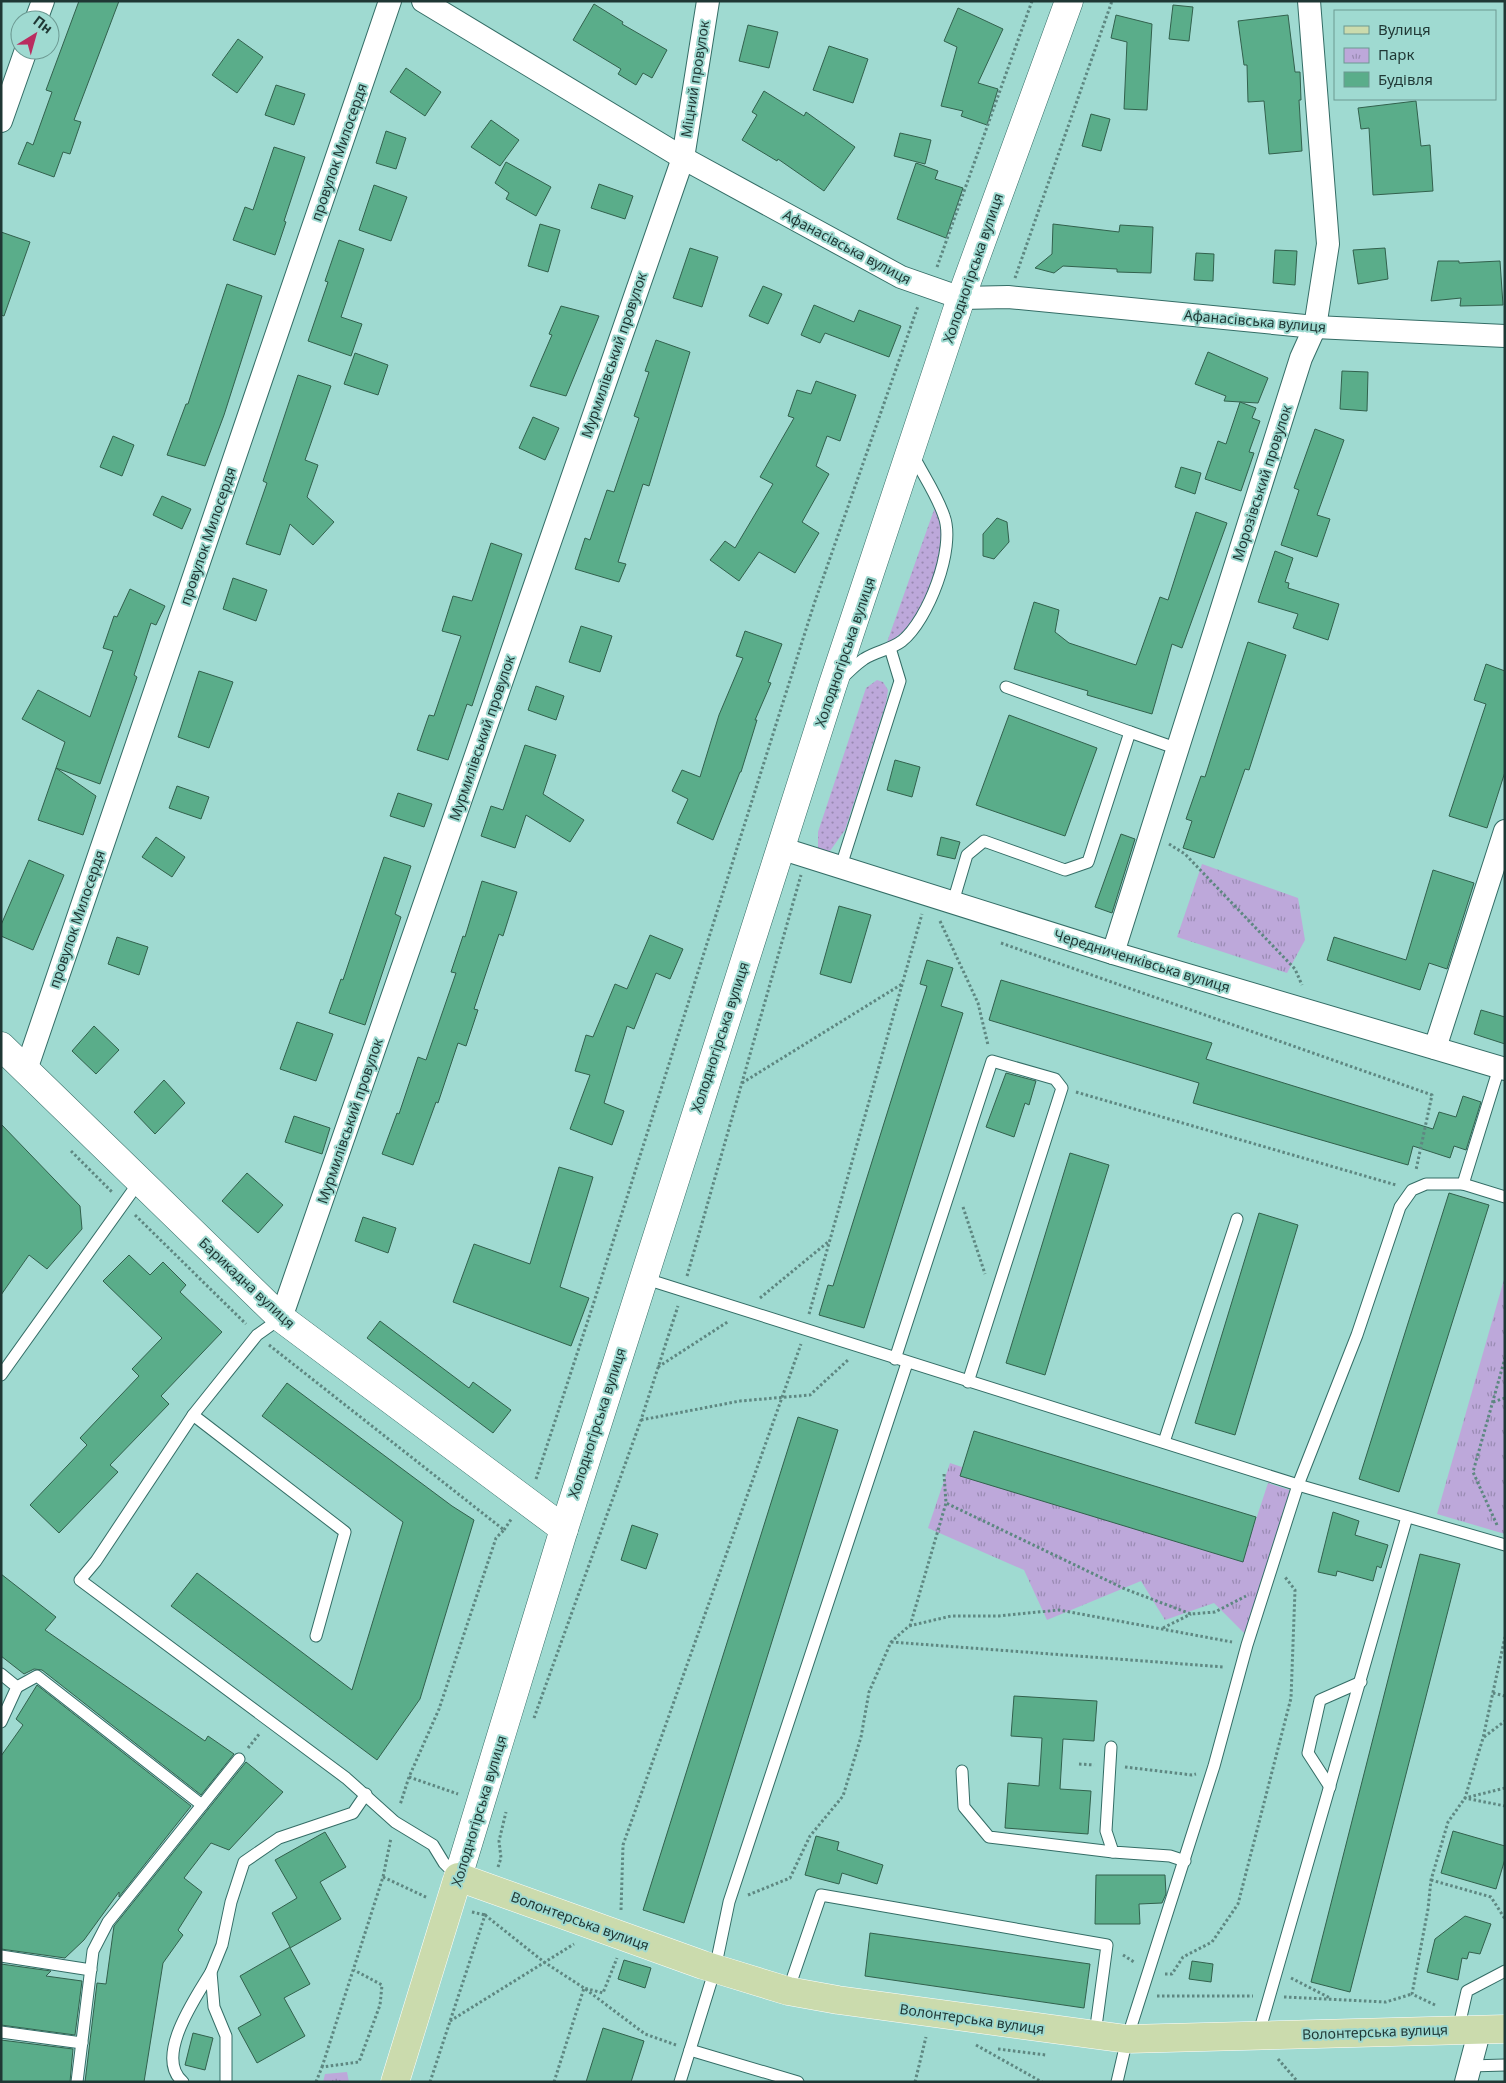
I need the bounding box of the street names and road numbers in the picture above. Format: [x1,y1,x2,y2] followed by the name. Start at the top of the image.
[676,19,713,139] street label: Міцний провулок
[306,80,371,223] street label: провулок Милосердя
[938,190,1007,345] street label: Холодногірська вулиця
[780,205,915,288] street label: Афанасівська вулиця
[576,269,651,440] street label: Мурмилівський провулок
[1183,305,1327,336] street label: Афанасівська вулиця
[1227,402,1296,563] street label: Морозівський провулок
[175,464,240,607] street label: провулок Милосердя
[810,574,879,729] street label: Холодногірська вулиця
[444,652,519,823] street label: Мурмилівський провулок
[44,847,109,990] street label: провулок Милосердя
[1052,925,1233,996] street label: Чередниченківська вулиця
[686,959,753,1115] street label: Холодногірська вулиця
[312,1035,387,1206] street label: Мурмилівський провулок
[195,1233,299,1332] street label: Барикадна вулиця
[563,1345,630,1501] street label: Холодногірська вулиця
[446,1733,511,1889] street label: Холодногірська вулиця
[508,1887,652,1954] street label: Волонтерська вулиця
[898,1999,1046,2038] street label: Волонтерська вулиця
[1302,2019,1448,2044] street label: Волонтерська вулиця

